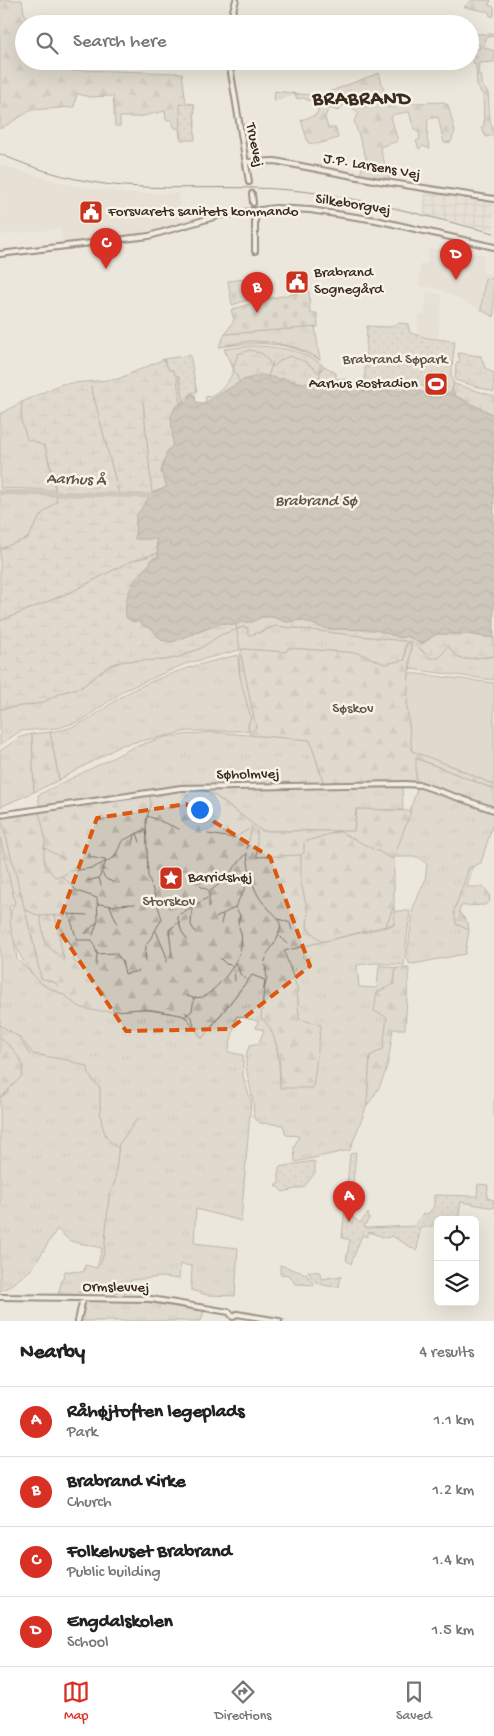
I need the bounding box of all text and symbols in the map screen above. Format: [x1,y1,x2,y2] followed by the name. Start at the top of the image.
[15,15,479,70] search box
[33,29,61,57] icon: search
[73,31,167,54] text: Search here
[311,89,412,112] district label: BRABRAND
[241,120,267,169] street label: Truevej
[322,150,422,184] street label: J.P. Larsens Vej
[314,190,392,220] street label: Silkeborgvej
[78,199,104,225] public building icon: Forsvarets sanitets kommando
[107,203,299,221] place label: Forsvarets sanitets kommando
[90,228,122,269] pin: C
[440,239,472,280] pin: D
[313,264,384,299] place label: Brabrand Sognegård
[284,269,310,295] public building icon: Brabrand Sognegård
[241,272,273,313] pin: B
[342,351,449,369] park label: Brabrand Søpark
[423,371,449,397] sports icon: Aarhus Rostadion
[309,375,418,393] place label: Aarhus Rostadion
[46,469,108,492] water label: Aarhus Å
[275,493,358,512] water label: Brabrand Sø
[332,700,374,718] park label: Søskov
[216,765,280,785] street label: Søholmvej
[187,797,213,823] your location
[158,865,184,891] place icon: Barridshøj
[187,869,252,887] place label: Barridshøj
[143,893,196,911] park label: Storskov
[333,1181,365,1222] pin: A
[434,1216,479,1306] map controls
[434,1216,479,1261] button: locate
[434,1261,479,1306] button: layers
[82,1278,150,1298] street label: Ormslevvej
[20,1341,85,1366] text: Nearby
[419,1344,474,1363] text: 4 results
[67,1401,244,1424] text: Råhøjtoften legeplads
[31,1412,41,1431] text: A
[434,1412,474,1431] text: 1.1 km
[67,1424,98,1443] text: Park
[67,1471,186,1494] text: Brabrand Kirke
[32,1482,40,1501] text: B
[432,1482,474,1501] text: 1.2 km
[67,1494,111,1513] text: Church
[67,1541,232,1564] text: Folkehuset Brabrand
[32,1552,40,1571] text: C
[433,1552,474,1571] text: 1.4 km
[67,1564,161,1583] text: Public building
[67,1611,173,1634] text: Engdalskolen
[31,1622,41,1641] text: D
[432,1622,474,1641] text: 1.5 km
[67,1634,109,1653] text: School
[62,1678,90,1725] tab: Map
[215,1678,272,1725] tab: Directions
[396,1678,432,1725] tab: Saved

